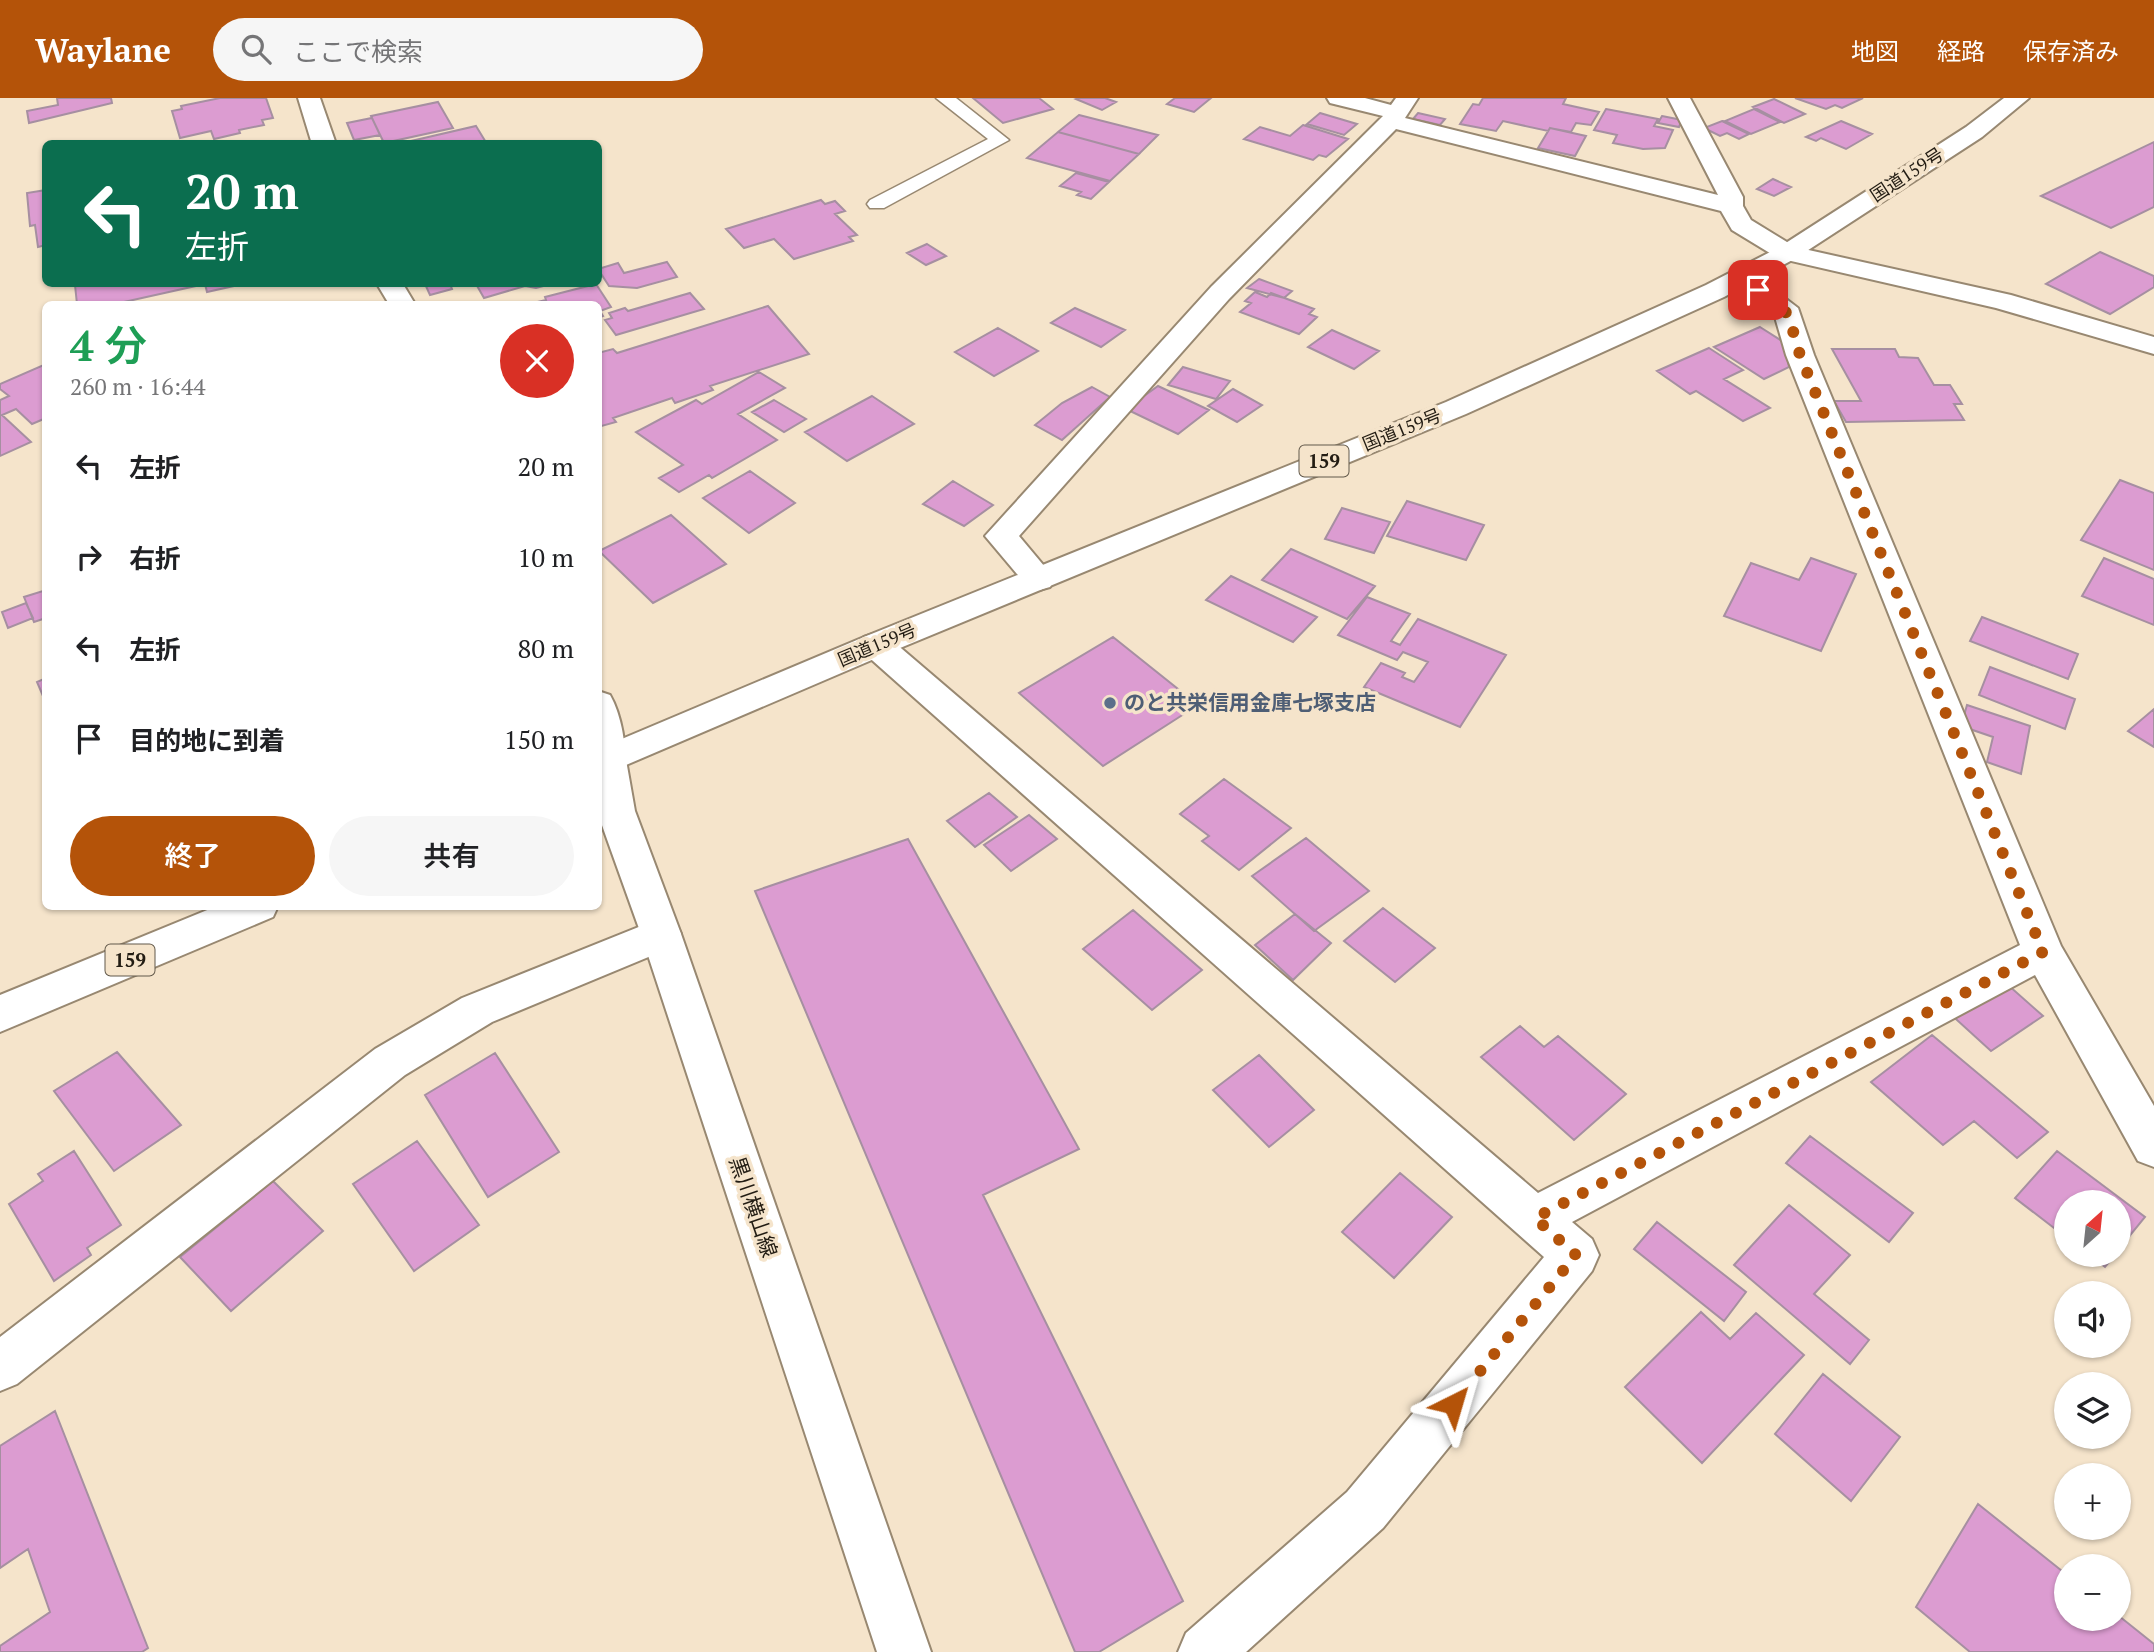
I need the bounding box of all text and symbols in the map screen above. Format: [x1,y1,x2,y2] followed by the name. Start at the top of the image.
[213,18,703,81] search box
[35,28,171,71] text: Waylane
[237,30,275,68] icon: search
[293,34,423,68] text: ここで検索
[1851,35,1899,67] text: 地図
[1937,35,1985,67] text: 経路
[2023,35,2119,67] text: 保存済み
[1865,142,1948,207] street label: 国道159号
[185,158,299,223] text: 20 m
[70,168,161,259] icon: left
[185,225,249,267] text: 左折
[1728,260,1788,320] pin
[1739,271,1777,309] icon: arrive
[70,317,147,373] text: 4 分
[500,324,574,398] button: close
[70,371,205,402] text: 260 m · 16:44
[1359,402,1445,456] street label: 国道159号
[1300,446,1348,476] road number: 159
[70,447,108,485] icon: left
[518,449,574,483] text: 20 m
[129,450,181,484] text: 左折
[70,538,108,576] icon: right
[518,540,574,574] text: 10 m
[129,541,181,575] text: 右折
[834,617,919,671] street label: 国道159号
[70,629,108,667] icon: left
[518,631,574,665] text: 80 m
[129,632,181,666] text: 左折
[1124,688,1376,716] place label: のと共栄信用金庫七塚支店
[1102,695,1118,711] marker: のと共栄信用金庫七塚支店
[70,720,108,758] icon: arrive
[504,722,574,756] text: 150 m
[129,723,285,757] text: 目的地に到着
[70,816,315,896] button: 終了
[329,816,574,896] button: 共有
[106,944,154,975] road number: 159
[724,1152,784,1261] street label: 黒川横山線
[2054,1190,2132,1267] north arrow
[2054,1190,2131,1631] map controls
[2054,1281,2131,1358] button: sound
[1416,1367,1490,1441] position arrow
[2054,1372,2131,1449] button: layers
[2054,1463,2131,1540] button: +
[2054,1554,2131,1631] button: −

